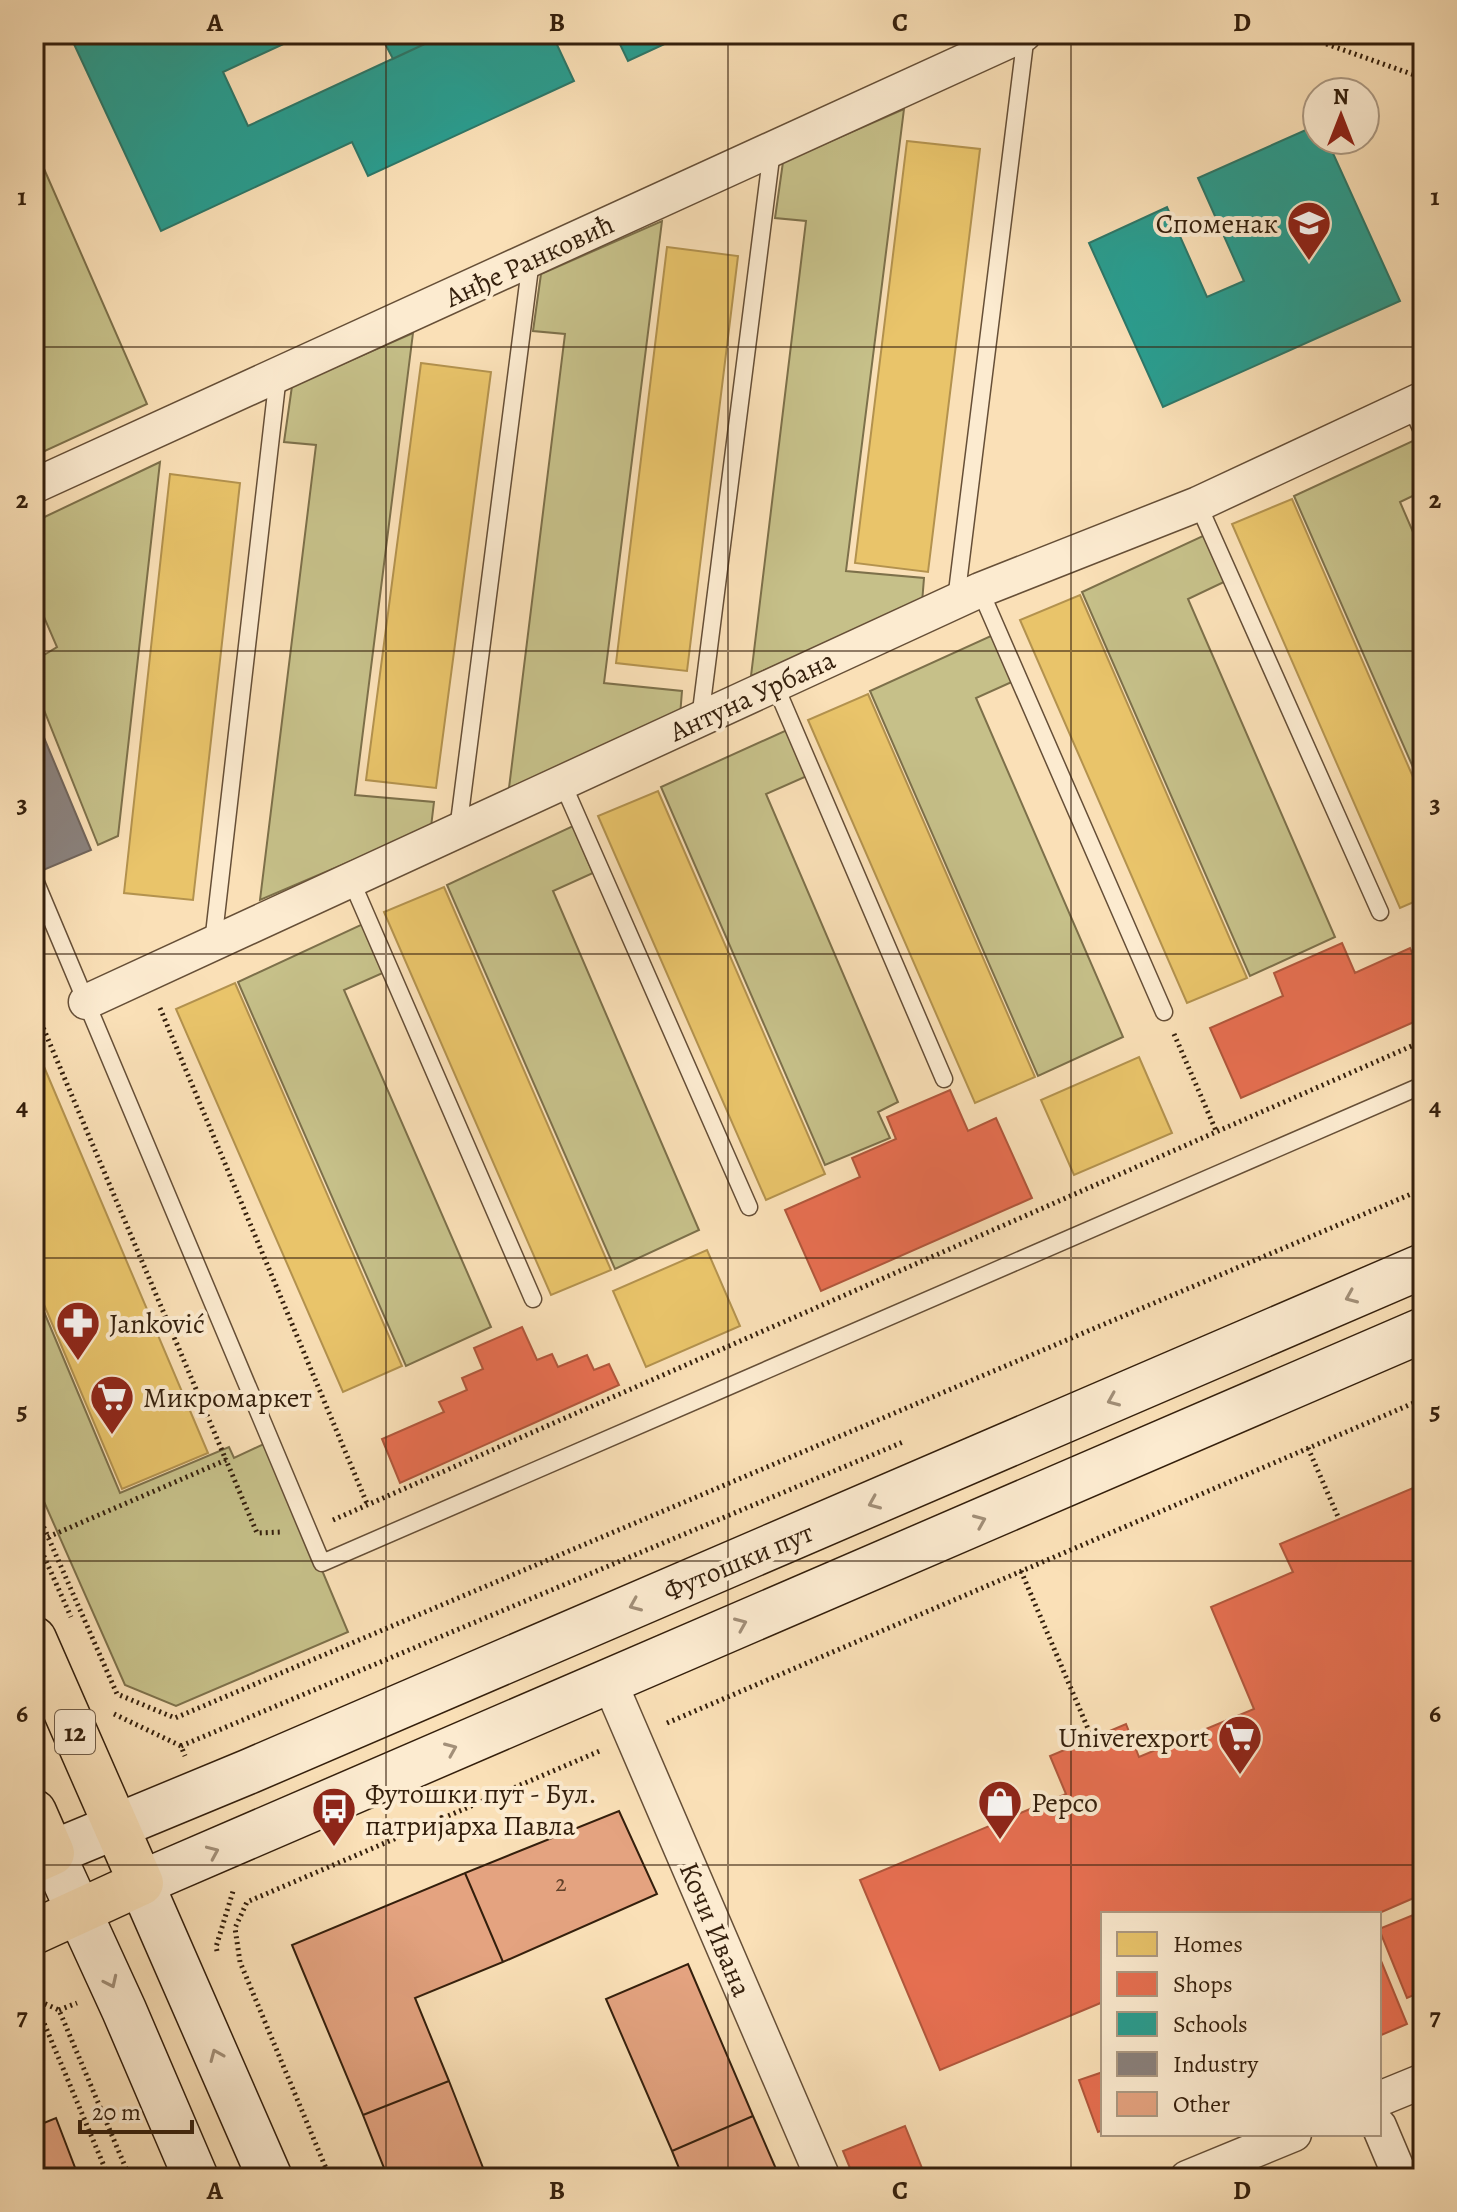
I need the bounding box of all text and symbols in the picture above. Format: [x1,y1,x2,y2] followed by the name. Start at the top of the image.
[206,5,224,40] text: A
[549,5,565,40] text: B
[892,5,908,40] text: C
[1233,5,1251,40] text: D
[1301,76,1381,156] north arrow
[1333,82,1349,112] text: N
[17,179,27,214] text: 1
[1430,179,1440,214] text: 1
[1285,199,1333,262] school or university icon: Споменак
[438,205,620,317] street label: Анђе Ранковић
[1156,205,1278,243] place label: Споменак
[16,482,29,517] text: 2
[1429,482,1442,517] text: 2
[663,641,841,751] street label: Антуна Урбана
[16,786,28,821] text: 3
[1429,786,1441,821] text: 3
[16,1089,28,1124] text: 4
[1429,1089,1441,1124] text: 4
[1345,1288,1359,1304] one-way arrow
[54,1299,102,1362] pharmacy icon: Janković
[109,1305,205,1343] place label: Janković
[88,1373,136,1436] supermarket icon: Микромаркет
[143,1379,312,1417] place label: Микромаркет
[1106,1390,1121,1406] one-way arrow
[16,1393,28,1428] text: 5
[1429,1393,1441,1428] text: 5
[868,1493,882,1509] one-way arrow
[658,1513,819,1611] street label: Футошки пут
[972,1514,986,1530] one-way arrow
[629,1596,643,1612] one-way arrow
[733,1617,748,1633] one-way arrow
[16,1696,28,1731] text: 6
[1429,1696,1441,1731] text: 6
[55,1710,95,1754] road number: 12
[1216,1713,1264,1776] supermarket icon: Univerexport
[1058,1719,1209,1757] place label: Univerexport
[443,1742,457,1758] one-way arrow
[365,1775,597,1845] place label: Футошки пут - Бул. патријарха Павла
[976,1778,1024,1841] shop icon: Pepco
[1031,1784,1098,1822] place label: Pepco
[310,1785,358,1848] bus stop icon: Футошки пут - Бул. патријарха Павла
[204,1845,219,1861] one-way arrow
[670,1856,760,2003] street label: Кочи Ивана
[555,1867,567,1899] house number: 2
[1101,1912,1381,2136] legend
[1173,1928,1243,1960] text: Homes
[1173,1968,1233,2000] text: Shops
[101,1974,117,1989] one-way arrow
[16,1999,28,2034] text: 7
[1429,1999,1441,2034] text: 7
[1173,2008,1248,2040] text: Schools
[1173,2048,1259,2080] text: Industry
[210,2049,226,2063] one-way arrow
[80,2084,192,2134] scale bar
[1173,2088,1230,2120] text: Other
[92,2096,141,2128] text: 20 m
[206,2173,224,2208] text: A
[549,2173,565,2208] text: B
[892,2173,908,2208] text: C
[1233,2173,1251,2208] text: D

